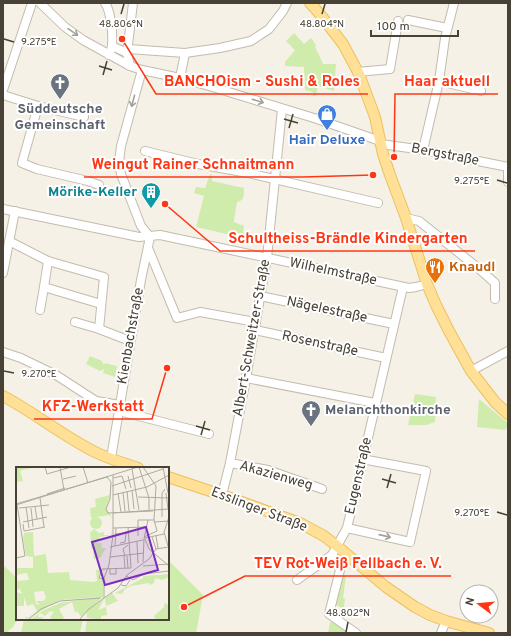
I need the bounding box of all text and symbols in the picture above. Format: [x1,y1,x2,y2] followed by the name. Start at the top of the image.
[371,12,458,38] scale bar
[99,18,143,31] text: 48.806°N
[300,18,344,31] text: 48.804°N
[377,19,410,35] text: 100 m
[67,28,78,36] one-way arrow
[21,36,57,49] text: 9.275°E
[156,67,368,94] callout: BANCHOism - Sushi & Roles
[395,67,498,94] callout: Haar aktuell
[49,72,71,100] church icon: Süddeutsche Gemeinschaft
[164,73,360,92] text: BANCHOism - Sushi & Roles
[404,73,490,92] text: Haar aktuell
[129,94,136,107] one-way arrow
[252,98,264,106] one-way arrow
[14,101,106,134] place label: Süddeutsche Gemeinschaft
[316,103,338,131] shop icon: Hair Deluxe
[289,132,366,149] place label: Hair Deluxe
[410,140,480,170] street label: Bergstraße
[84,150,303,177] callout: Weingut Rainer Schnaitmann
[92,156,294,175] text: Weingut Rainer Schnaitmann
[454,175,490,188] text: 9.275°E
[140,181,162,209] building icon: Mörike-Keller
[48,184,137,201] place label: Mörike-Keller
[220,224,475,251] callout: Schultheiss-Brändle Kindergarten
[228,230,468,249] text: Schultheiss-Brändle Kindergarten
[288,254,378,290] street label: Wilhelmstraße
[424,256,446,284] restaurant icon: Knaudl
[230,258,274,418] street label: Albert-Schweitzer-Straße
[449,259,495,276] place label: Knaudl
[114,286,148,386] street label: Kienbachstraße
[285,293,369,327] street label: Nägelestraße
[280,328,360,360] street label: Rosenstraße
[21,368,57,381] text: 9.270°E
[34,392,152,419] callout: KFZ-Werkstatt
[42,398,144,417] text: KFZ-Werkstatt
[300,399,322,427] church icon: Melanchthonkirche
[325,402,451,419] place label: Melanchthonkirche
[342,436,376,516] street label: Eugenstraße
[237,457,315,495] street label: Akazienweg
[16,467,169,620] inset map
[209,484,309,536] street label: Esslinger Straße
[454,507,490,520] text: 9.270°E
[378,533,391,541] one-way arrow
[245,549,451,576] callout: TEV Rot-Weiß Fellbach e. V.
[254,555,442,574] text: TEV Rot-Weiß Fellbach e. V.
[459,584,499,624] north arrow
[463,596,478,607] text: N
[326,607,370,620] text: 48.802°N

